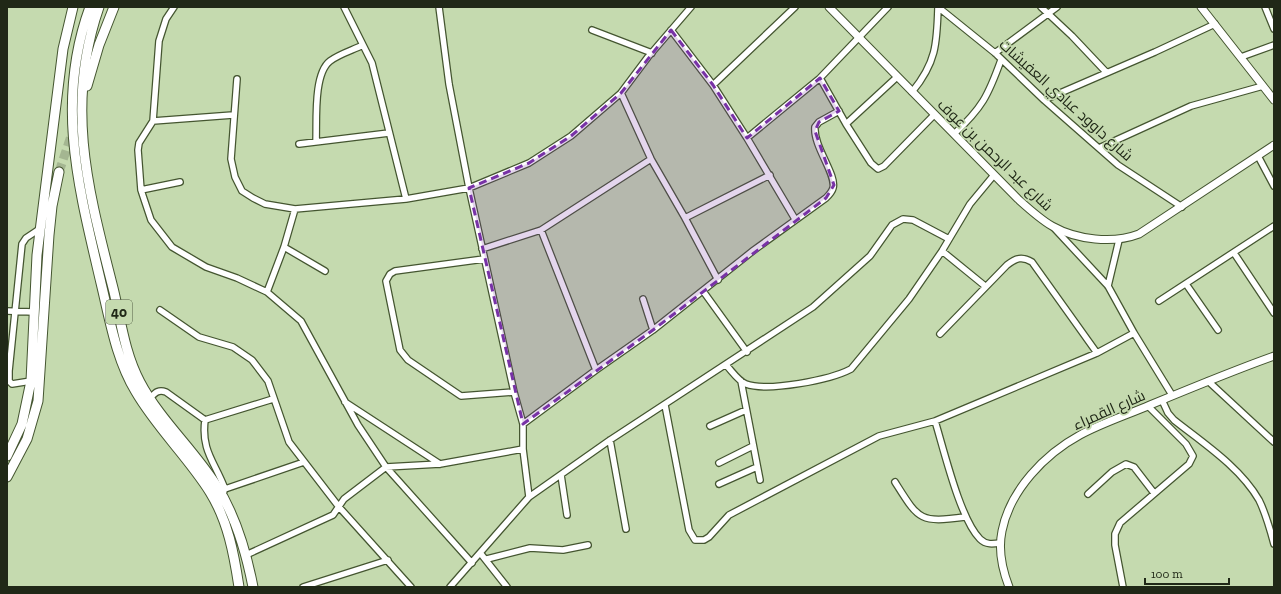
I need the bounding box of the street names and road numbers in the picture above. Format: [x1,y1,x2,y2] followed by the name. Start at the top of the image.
[994,35,1136,167] street label: شارع داوود عبادي العفيشات
[932,95,1056,216] street label: شارع عبد الرحمن بن عوف
[106,300,132,324] road number: 40
[1070,386,1149,436] street label: شارع القمراء

